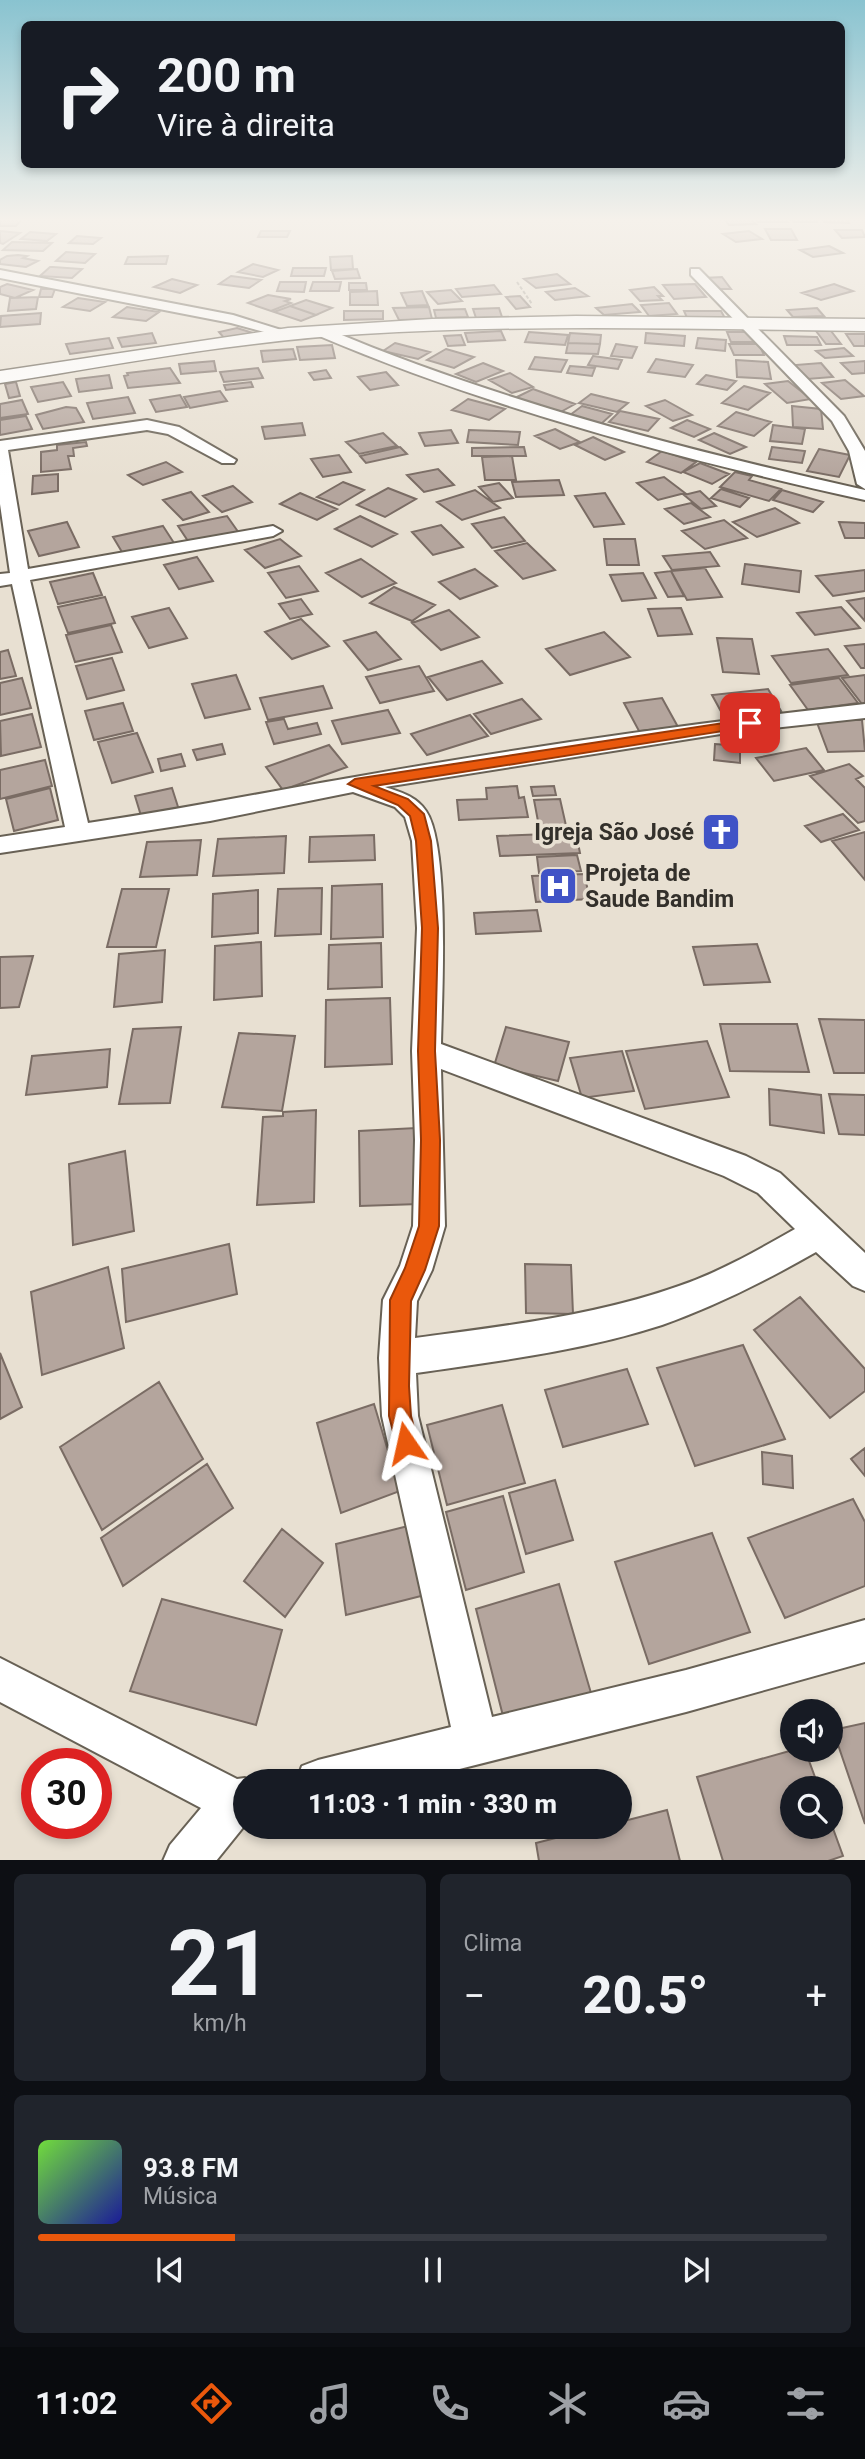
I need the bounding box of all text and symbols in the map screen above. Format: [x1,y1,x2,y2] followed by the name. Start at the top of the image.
[157,47,296,104] text: 200 m
[42,49,133,140] icon: right
[157,106,335,144] text: Vire à direita
[720,693,780,753] pin
[731,704,769,742] icon: arrive
[700,811,742,853] church icon: Igreja São José
[534,819,694,846] place label: Igreja São José
[585,860,734,913] place label: Projeta de Saude Bandim
[537,865,579,907] hospital icon: Projeta de Saude Bandim
[369,1406,443,1480] position arrow
[780,1699,843,1839] map controls
[780,1699,843,1762] button: sound
[21,1748,112,1839] speed limit sign: 30
[780,1776,843,1839] button: search
[308,1789,557,1819] text: 11:03 · 1 min · 330 m
[168,1911,272,2017] text: 21
[464,1930,522,1957] text: Clima
[582,1965,708,2026] text: 20.5°
[464,1974,485,2018] text: −
[805,1974,827,2018] text: +
[193,2010,247,2037] text: km/h
[143,2153,239,2183] text: 93.8 FM
[143,2183,218,2210] text: Música
[151,2251,189,2289] icon: previous
[414,2251,452,2289] icon: pause
[677,2251,715,2289] icon: next
[187,2379,236,2428] icon: directions
[306,2379,355,2428] icon: music
[425,2379,474,2428] icon: phone
[543,2379,592,2428] icon: climate
[662,2379,711,2428] icon: car
[781,2379,830,2428] icon: filters
[35,2384,117,2422] text: 11:02

